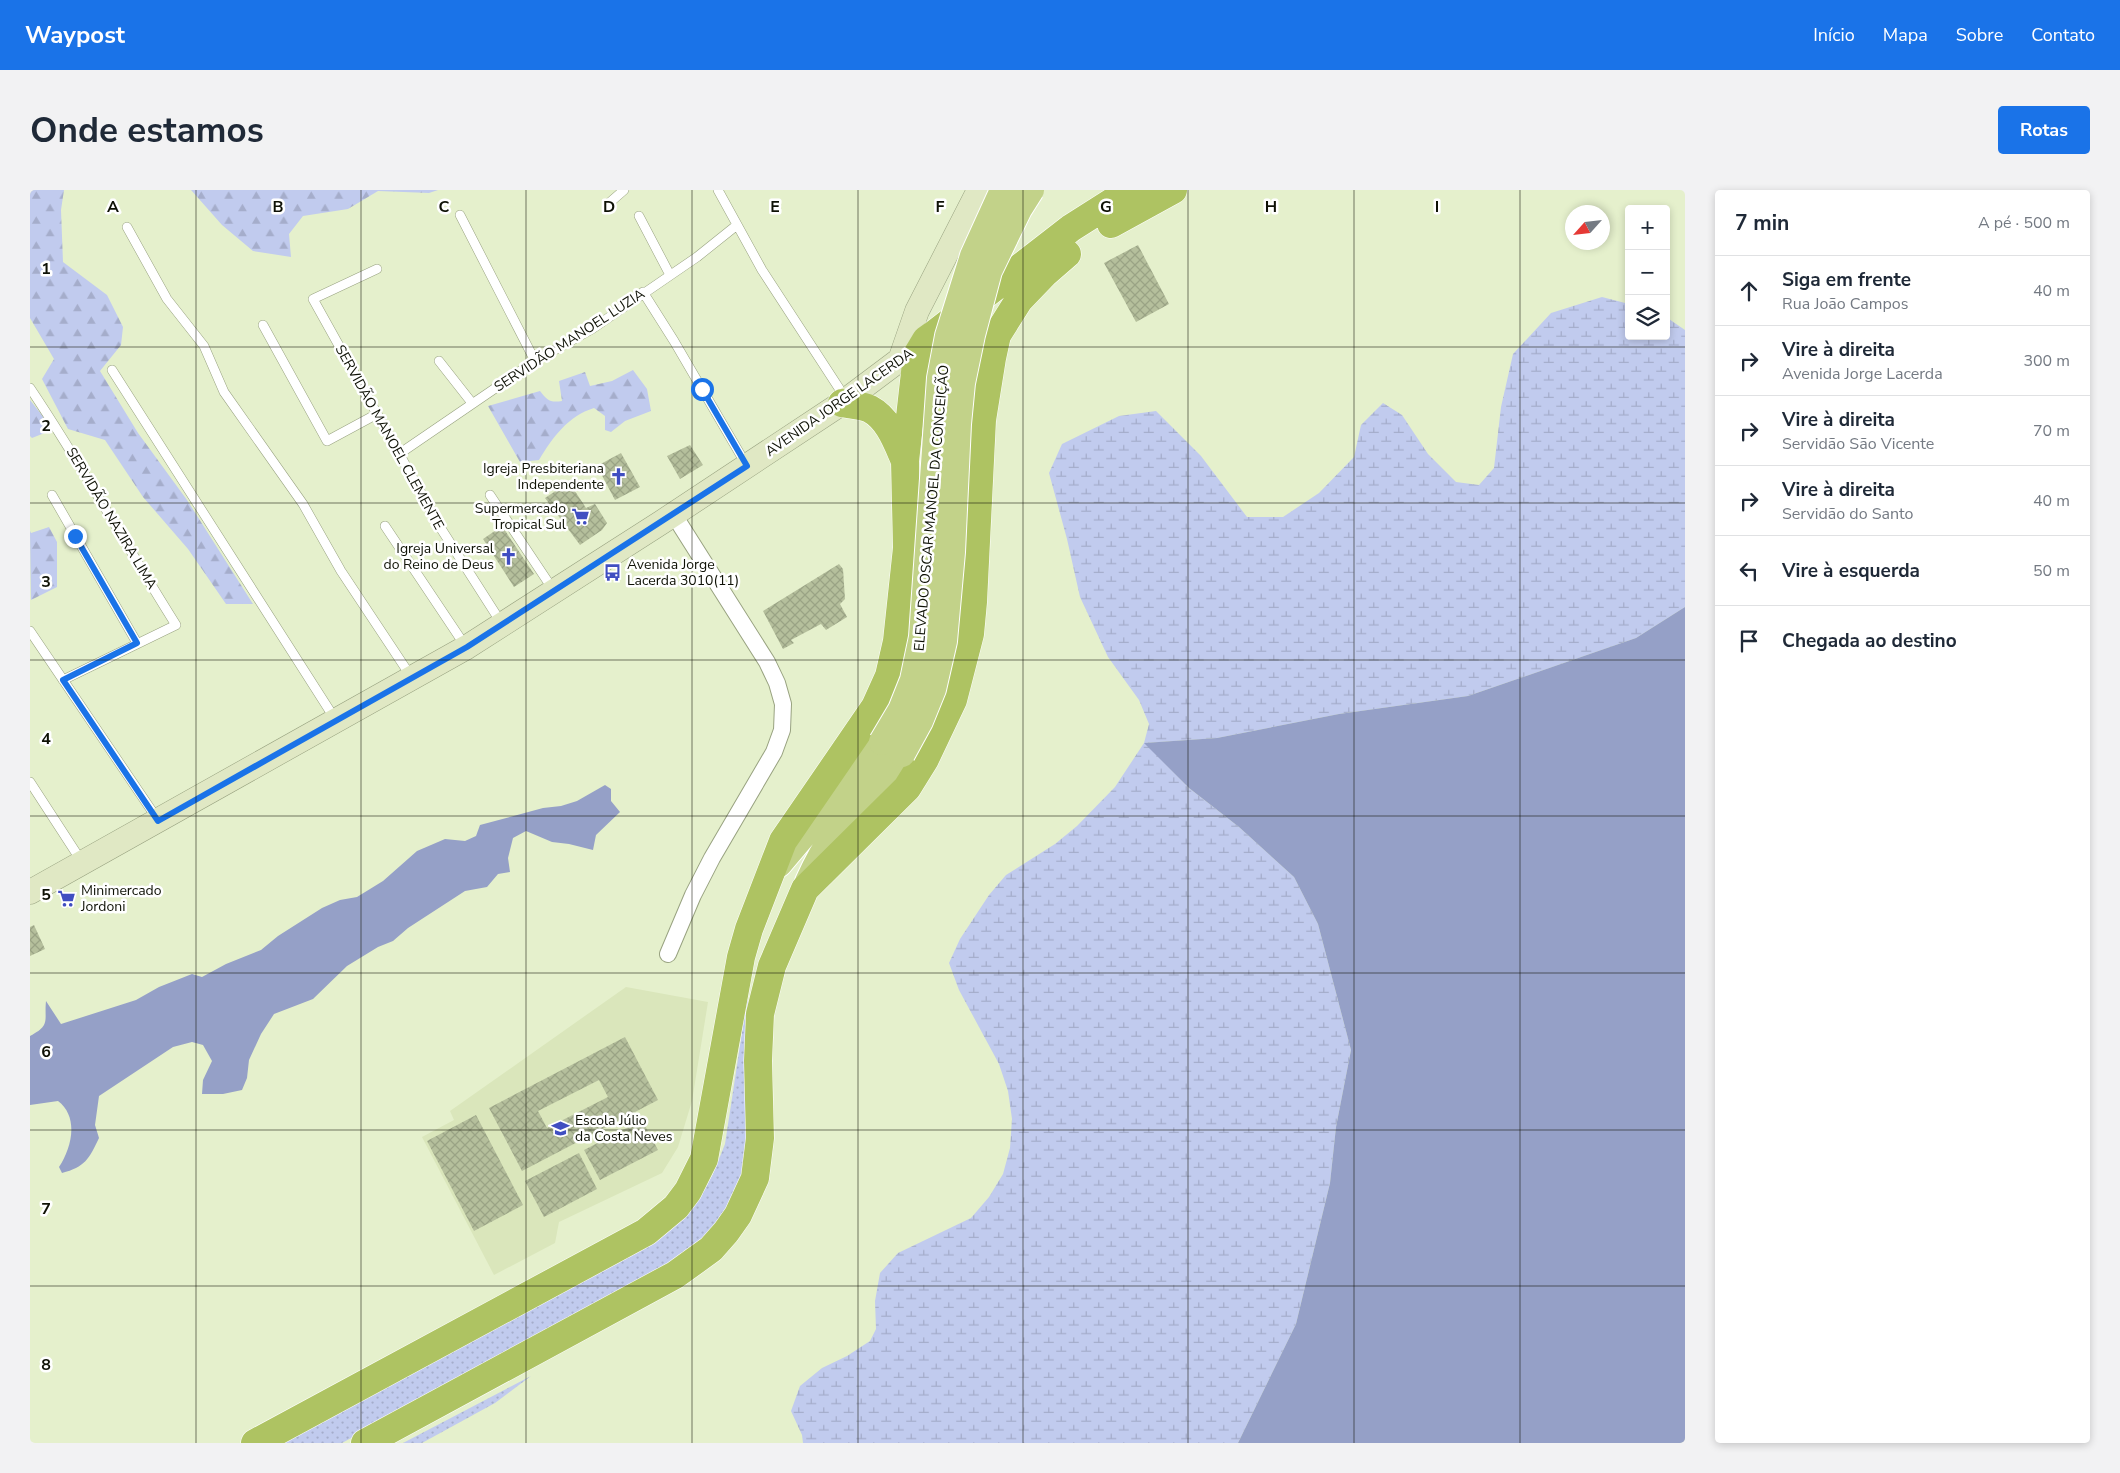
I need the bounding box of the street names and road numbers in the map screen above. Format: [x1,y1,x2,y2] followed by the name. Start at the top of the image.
[490,285,648,396] street label: SERVIDÃO MANOEL LUZIA
[331,341,448,533] street label: SERVIDÃO MANOEL CLEMENTE
[762,344,917,461] street label: AVENIDA JORGE LACERDA
[910,364,953,652] street label: ELEVADO OSCAR MANOEL DA CONCEIÇÃO
[62,444,162,593] street label: SERVIDÃO NAZIRA LIMA

